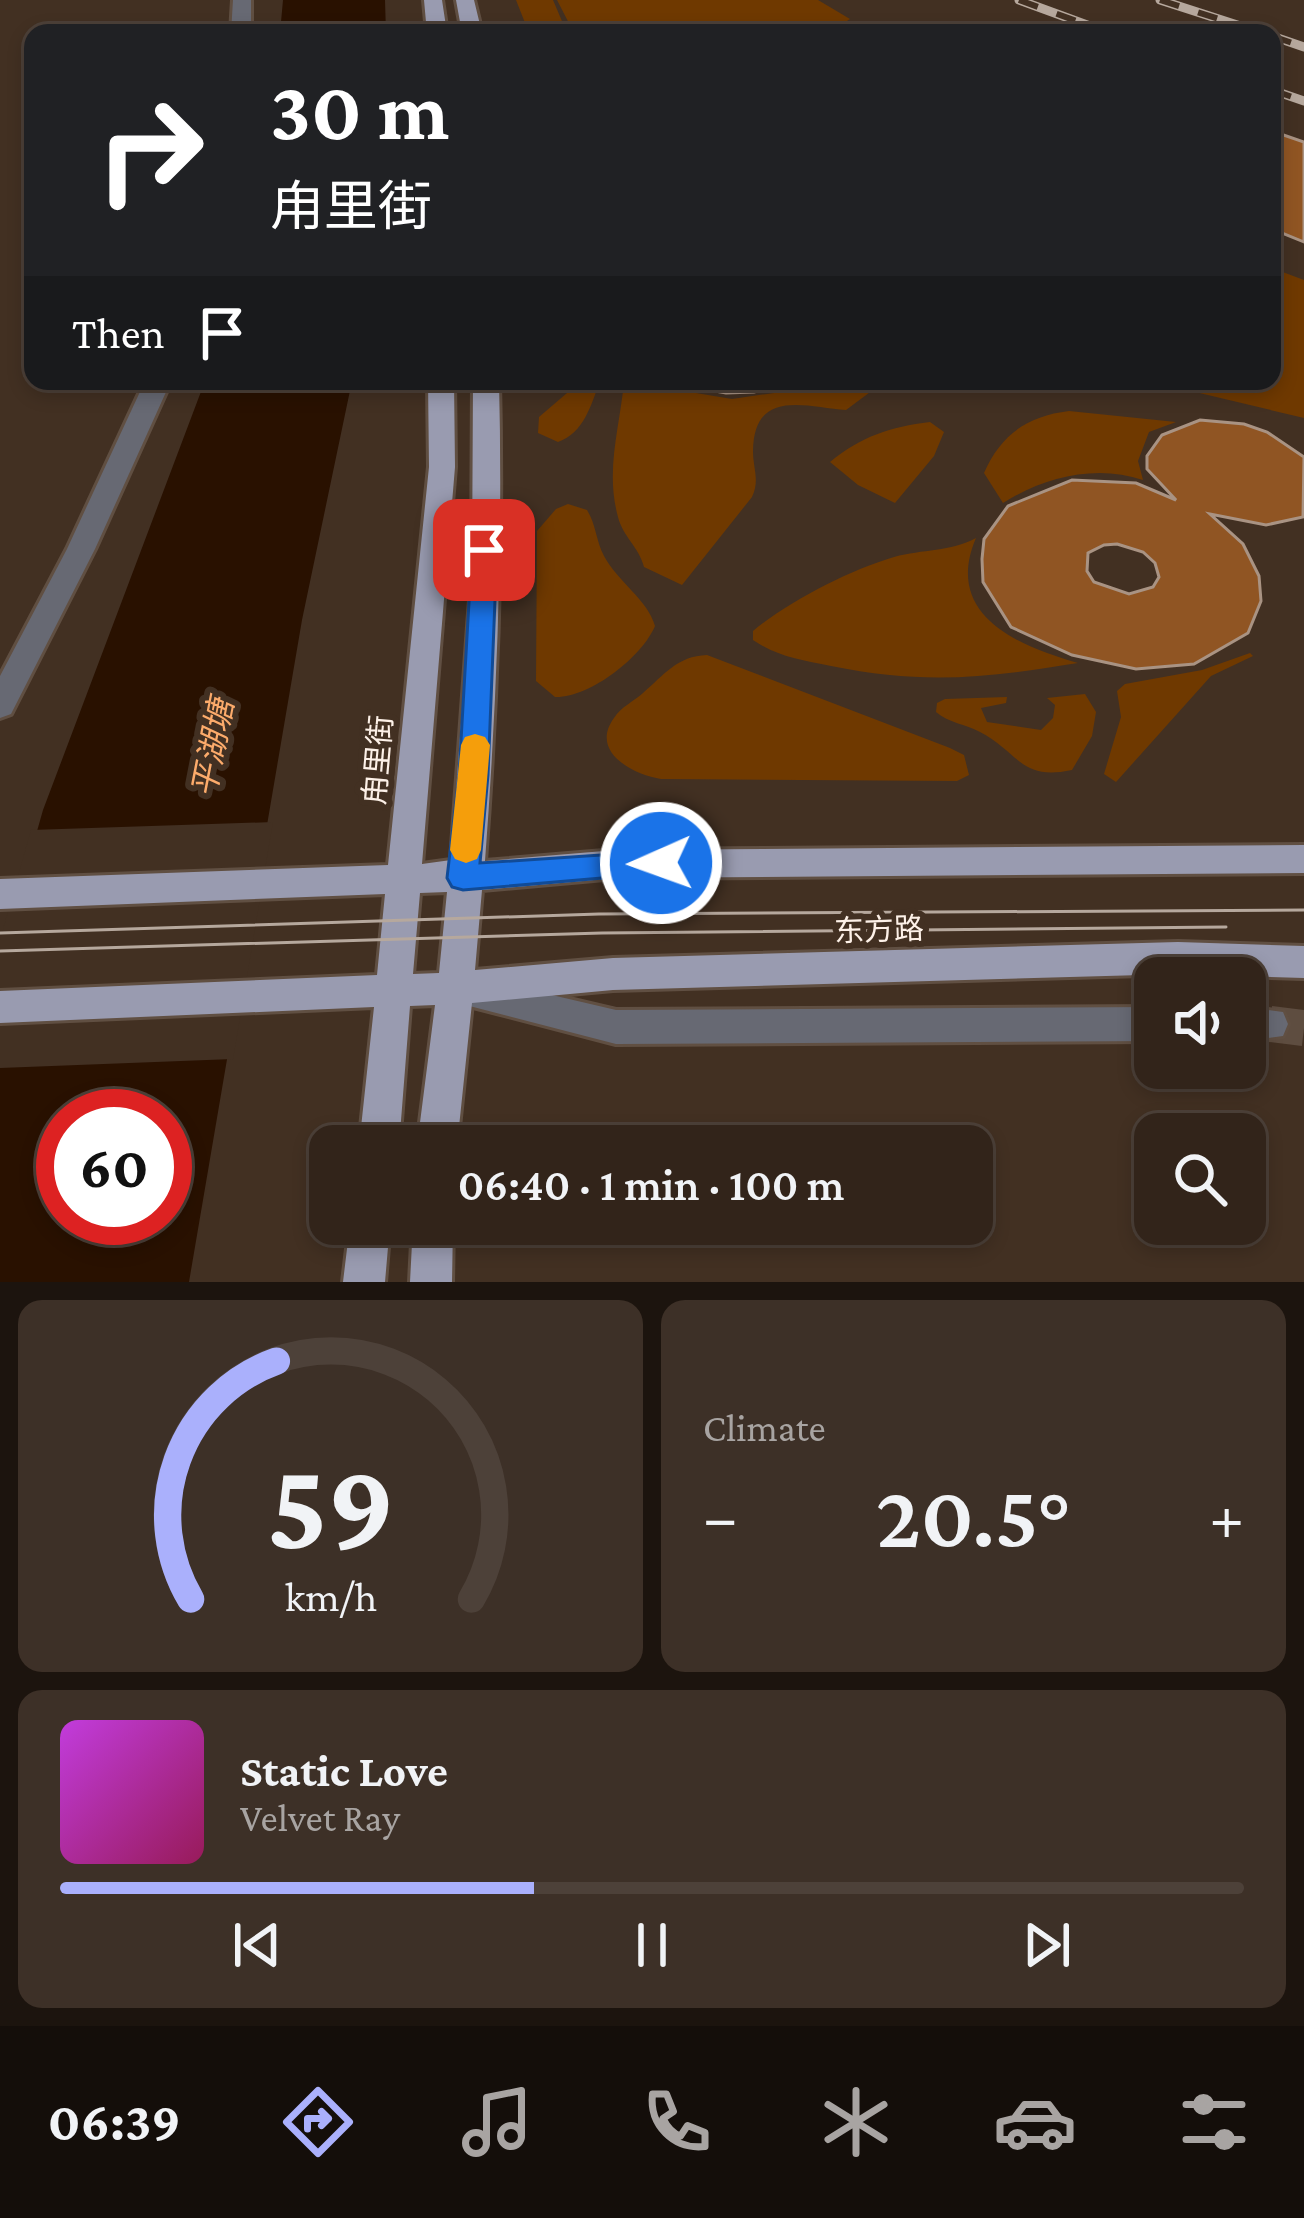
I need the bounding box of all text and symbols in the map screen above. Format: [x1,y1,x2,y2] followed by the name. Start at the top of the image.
[270,64,449,157] text: 30 m
[72,72,228,228] icon: right
[270,177,432,237] text: 甪里街
[189,300,255,366] icon: arrive
[72,308,165,358] text: Then
[433,499,535,601] pin
[451,517,517,583] icon: arrive
[185,691,241,800] water label: 平湖塘
[357,714,398,806] street label: 甪里街
[598,800,724,926] position arrow
[833,911,925,948] street label: 东方路
[1134,957,1266,1245] map controls
[1134,957,1266,1089] button: sound
[36,1089,192,1245] speed limit sign: 60
[1134,1113,1266,1245] button: search
[458,1160,844,1210] text: 06:40 · 1 min · 100 m
[703,1406,826,1449] text: Climate
[266,1436,395,1575] text: 59
[876,1466,1071,1566] text: 20.5°
[703,1480,738,1553] text: −
[1209,1480,1244,1553] text: +
[284,1573,377,1620] text: km/h
[240,1746,448,1796] text: Static Love
[240,1796,400,1839] text: Velvet Ray
[224,1912,290,1978] icon: previous
[619,1912,685,1978] icon: pause
[1014,1912,1080,1978] icon: next
[276,2080,360,2164] icon: directions
[455,2080,539,2164] icon: music
[635,2080,719,2164] icon: phone
[814,2080,898,2164] icon: climate
[993,2080,1077,2164] icon: car
[1172,2080,1256,2164] icon: filters
[48,2092,181,2152] text: 06:39

